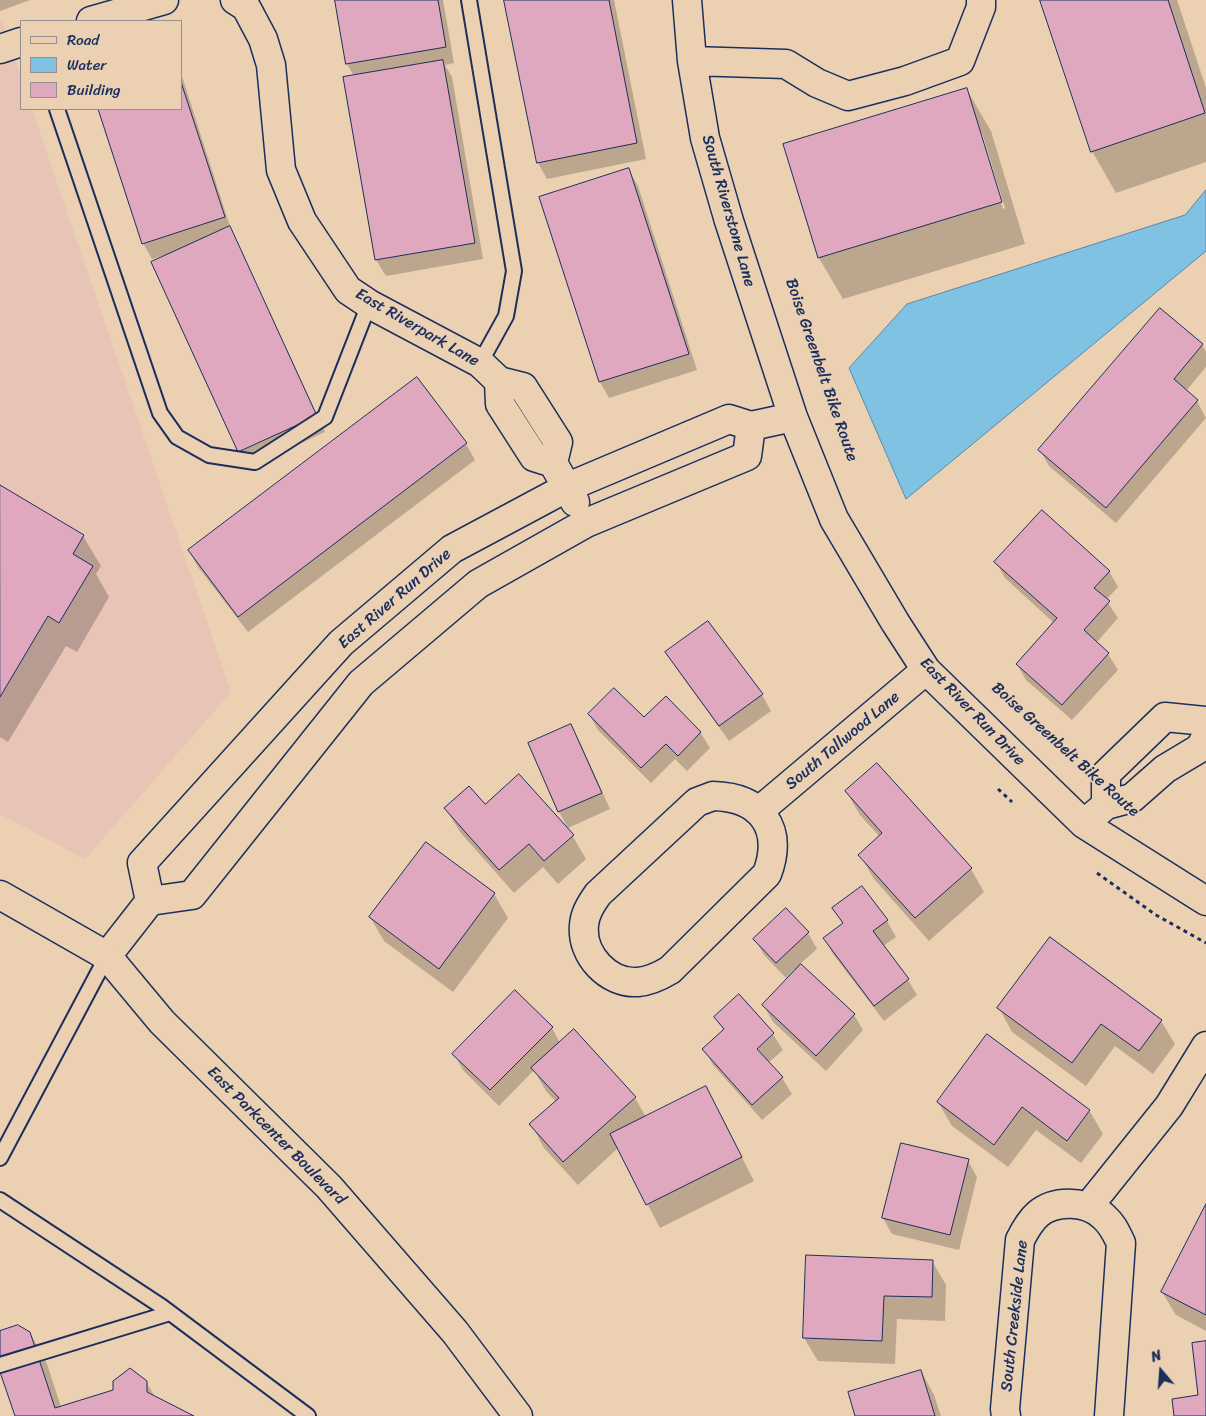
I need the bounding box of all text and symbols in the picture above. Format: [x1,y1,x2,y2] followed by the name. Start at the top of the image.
[20,20,182,110] legend
[67,27,99,53] text: Road
[67,52,107,78] text: Water
[67,77,121,103] text: Building
[697,133,759,289] street label: South Riverstone Lane
[781,276,861,464] street label: Boise Greenbelt Bike Route
[352,285,482,371] street label: East Riverpark Lane
[335,545,455,653] street label: East River Run Drive
[915,654,1029,770] street label: East River Run Drive
[987,679,1143,821] street label: Boise Greenbelt Bike Route
[782,688,904,794] street label: South Tallwood Lane
[203,1063,349,1209] street label: East Parkcenter Boulevard
[998,1239,1032,1393] street label: South Creekside Lane
[1148,1343,1165,1370] text: N
[1136,1346,1186,1396] north arrow

